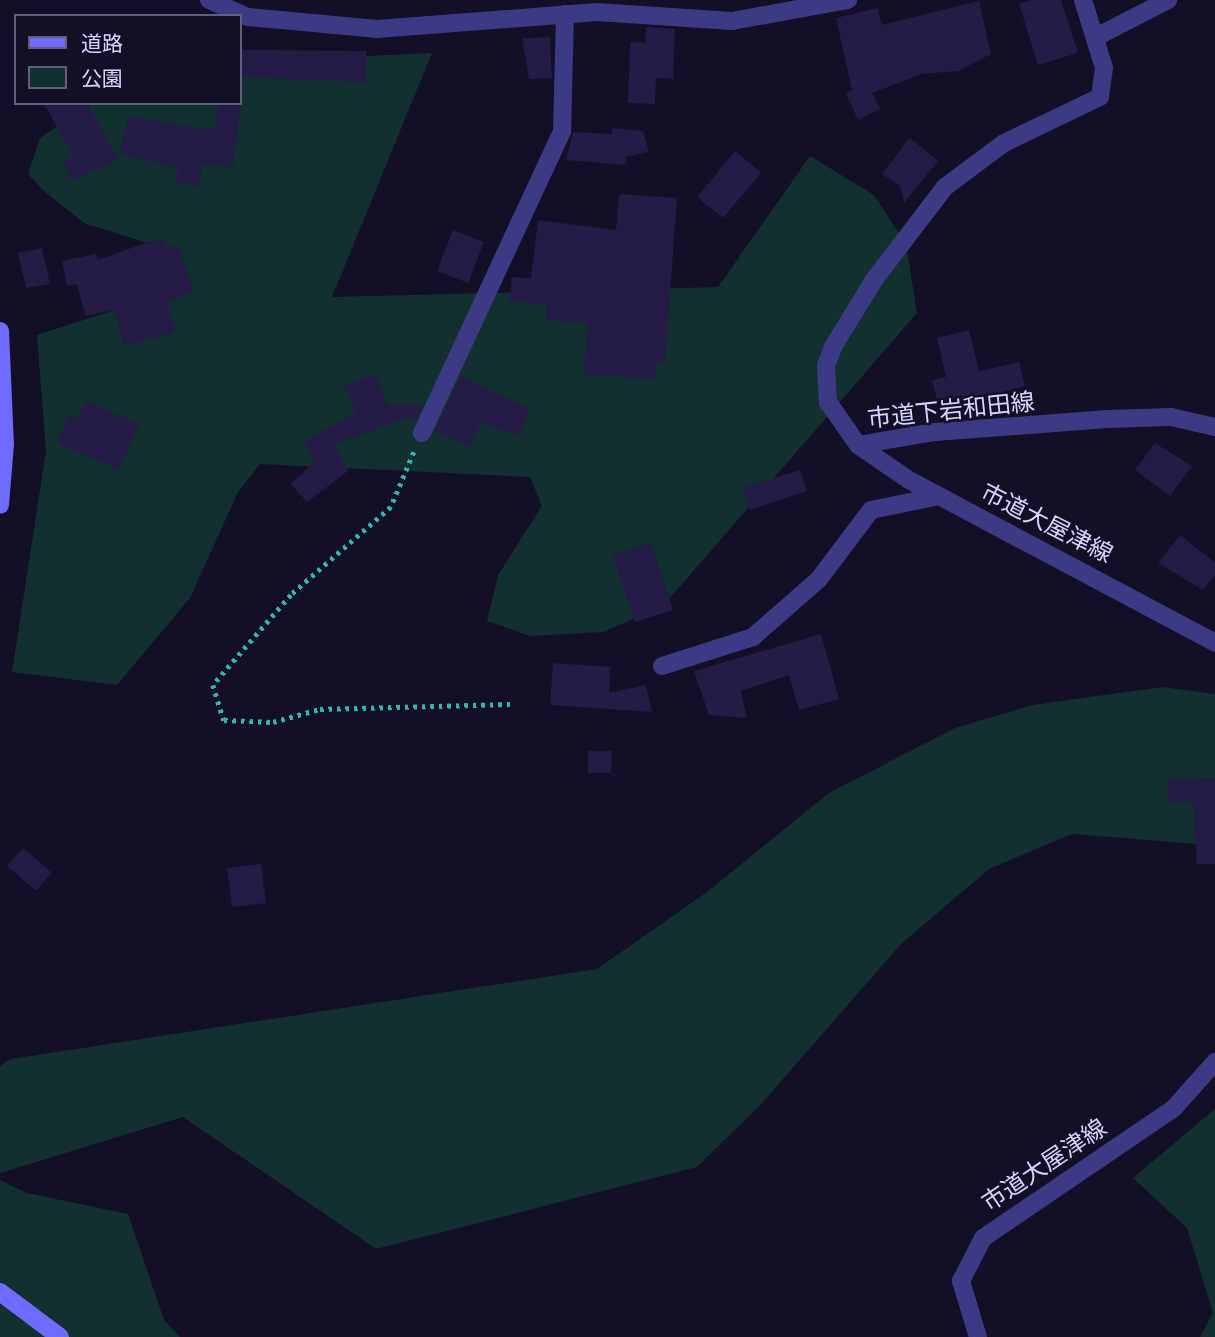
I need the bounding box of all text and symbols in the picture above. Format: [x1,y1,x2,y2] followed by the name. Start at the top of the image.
[14,14,242,105] legend
[81,29,123,58] text: 道路
[81,64,123,93] text: 公園
[866,387,1036,433] street label: 市道下岩和田線
[976,477,1118,569] street label: 市道大屋津線
[976,1113,1112,1217] street label: 市道大屋津線

